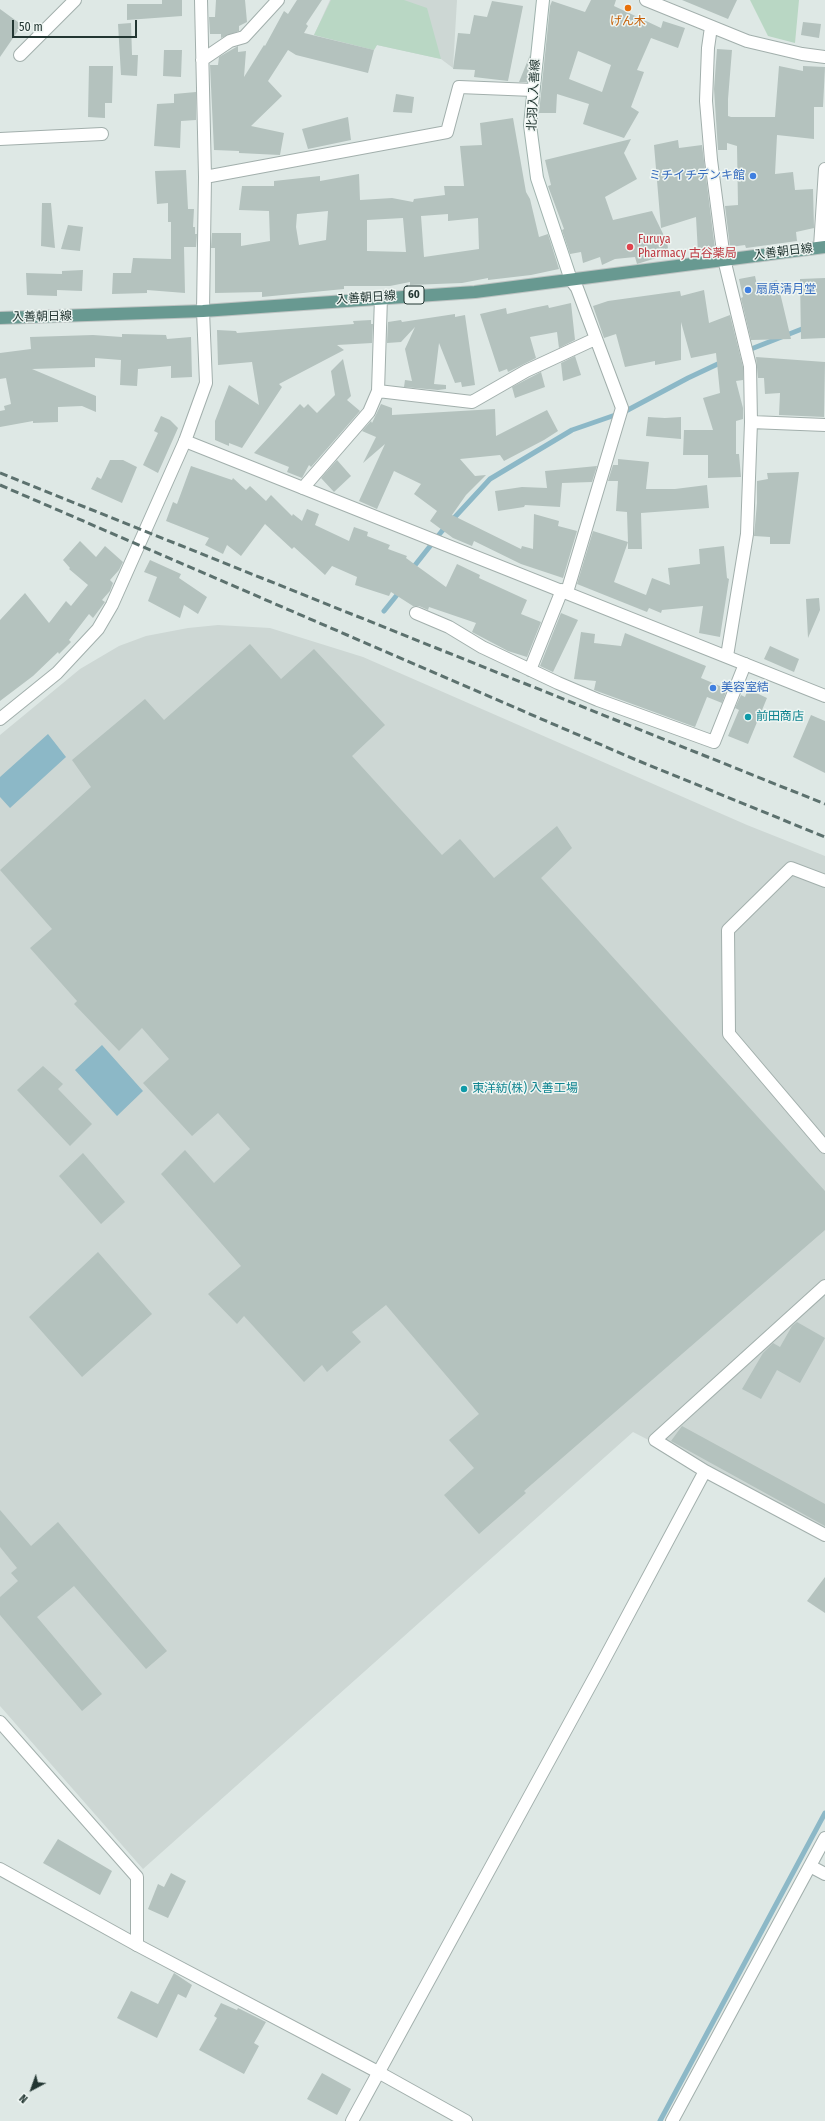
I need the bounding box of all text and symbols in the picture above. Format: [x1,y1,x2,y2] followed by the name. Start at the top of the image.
[623,3,633,13] marker: げん木
[14,12,139,38] scale bar
[610,15,646,29] place label: げん木
[19,20,43,34] text: 50 m
[525,59,543,131] street label: 北羽入入善線
[649,169,745,183] place label: ミチイチデンキ館
[748,171,758,181] marker: ミチイチデンキ館
[638,233,737,261] place label: Furuya Pharmacy 古谷薬局
[752,241,814,263] street label: 入善朝日線
[625,242,635,252] marker: Furuya Pharmacy 古谷薬局
[756,283,816,297] place label: 扇原清月堂
[743,285,753,295] marker: 扇原清月堂
[404,286,424,304] road number: 60
[336,289,396,307] street label: 入善朝日線
[12,309,72,325] street label: 入善朝日線
[721,681,769,695] place label: 美容室結
[708,683,718,693] marker: 美容室結
[756,710,804,724] place label: 前田商店
[743,712,753,722] marker: 前田商店
[472,1082,578,1096] place label: 東洋紡(株) 入善工場
[459,1084,469,1094] marker: 東洋紡(株) 入善工場
[12,2069,52,2109] north arrow
[17,2091,31,2106] text: N

